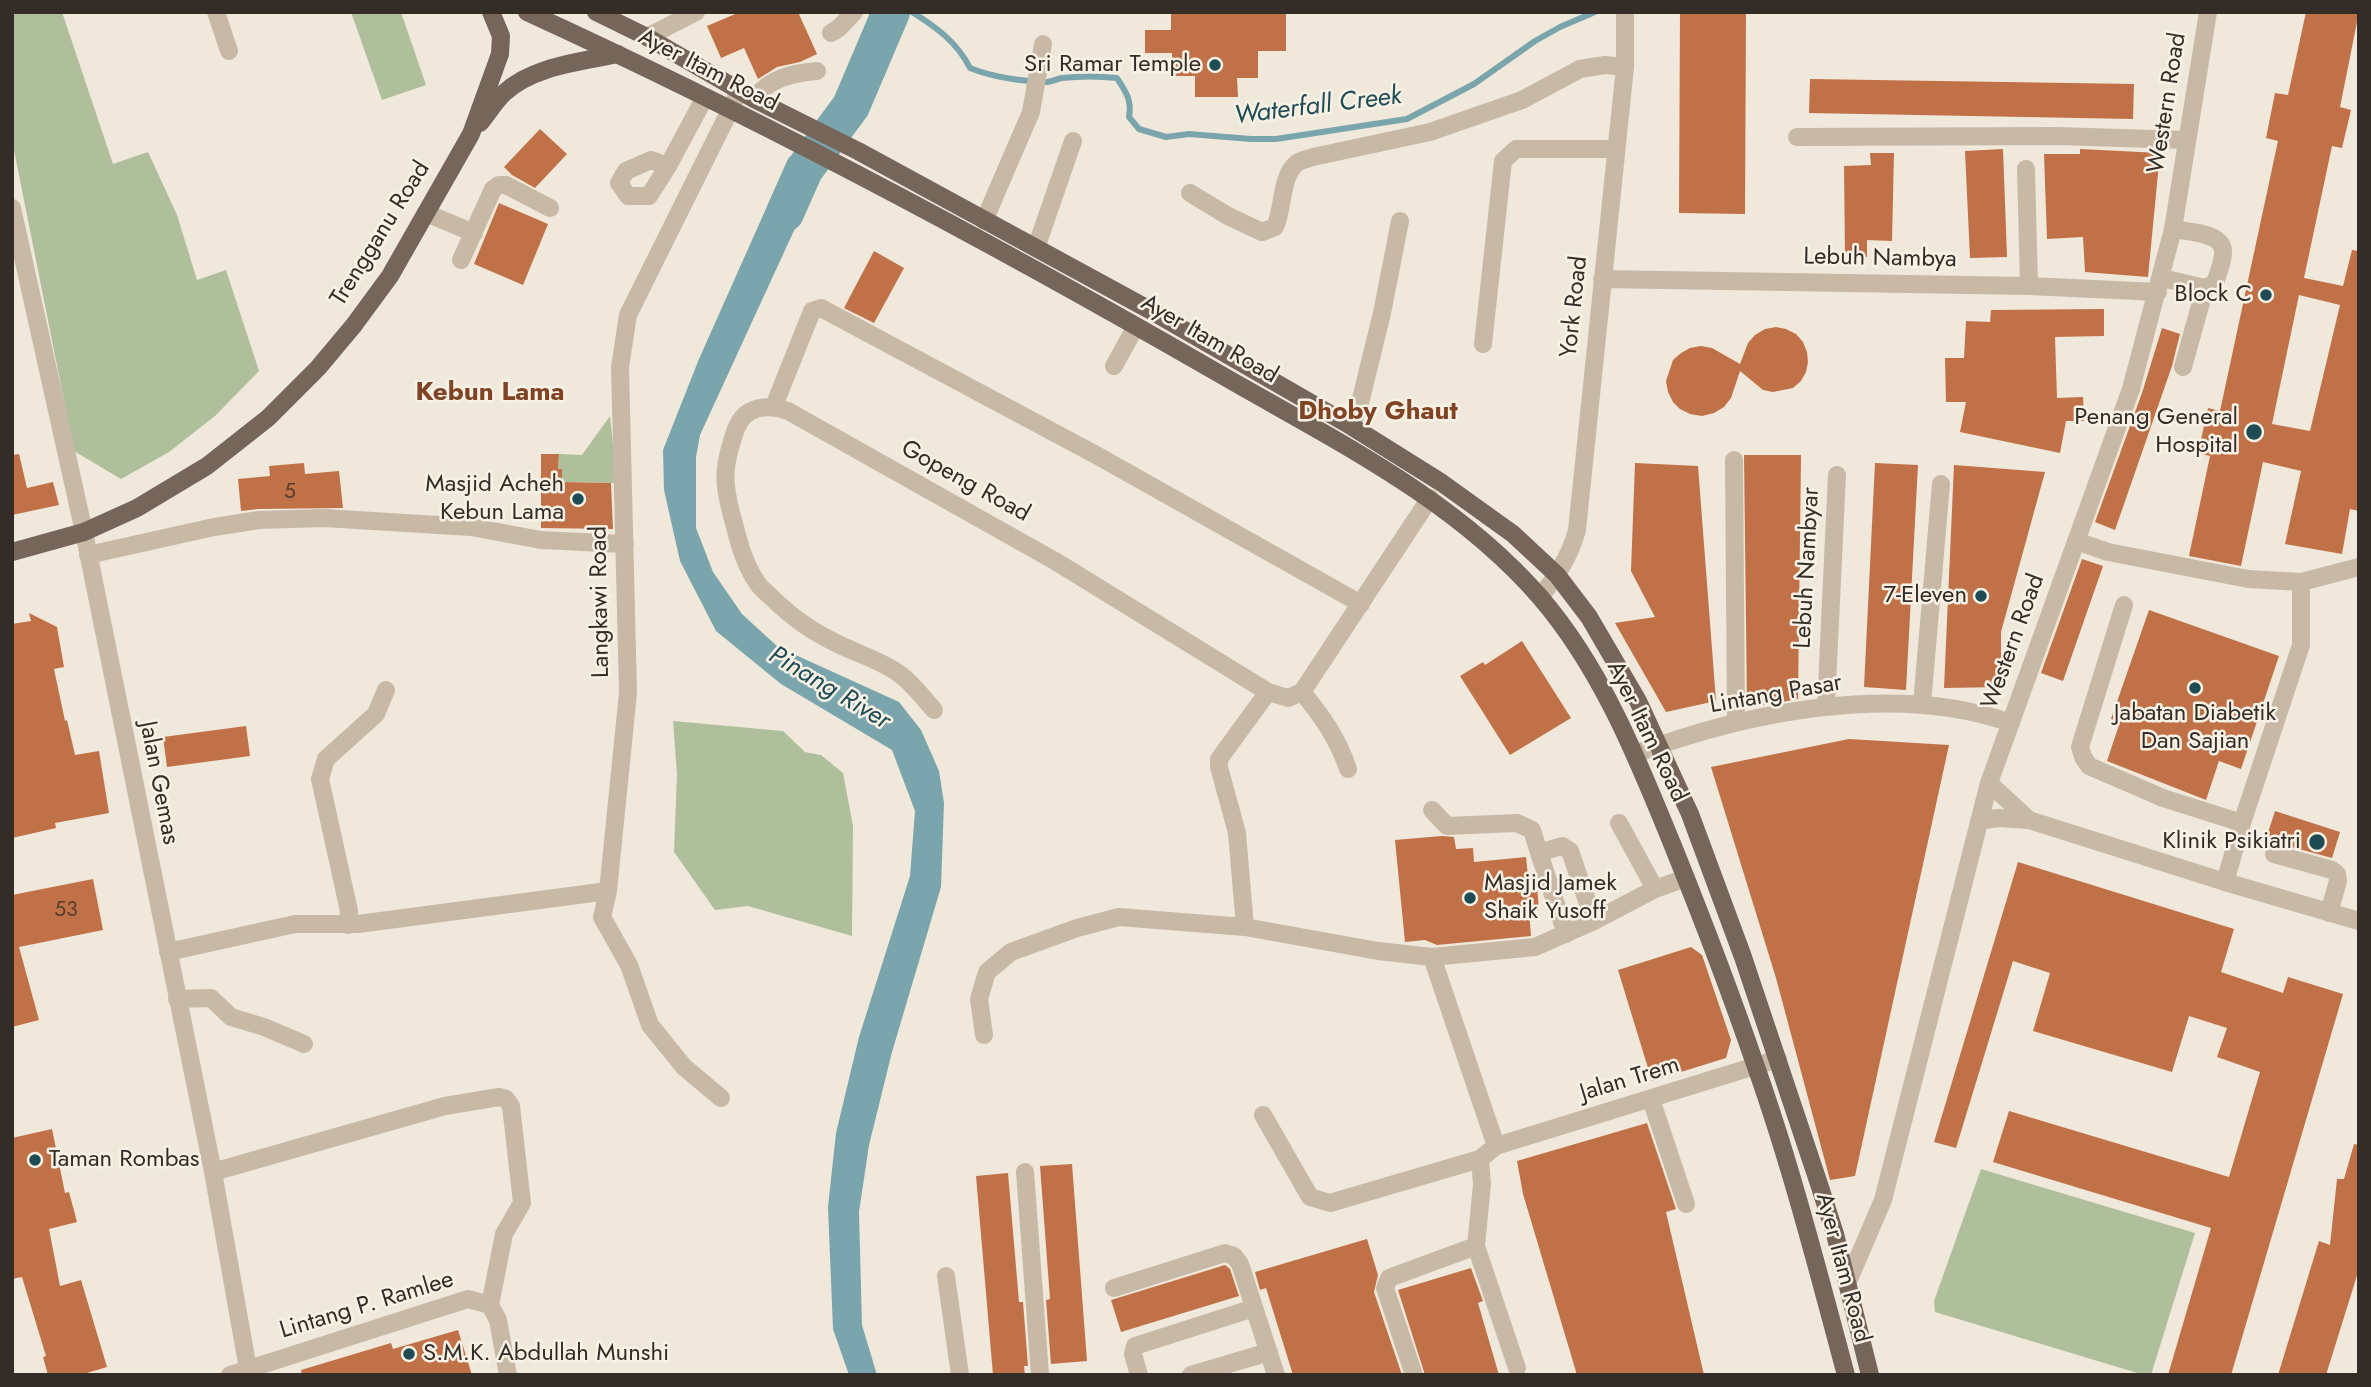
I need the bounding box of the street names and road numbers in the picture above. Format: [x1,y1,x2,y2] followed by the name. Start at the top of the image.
[633,23,783,119] street label: Ayer Itam Road
[2143,31,2193,175] street label: Western Road
[325,156,437,312] street label: Trengganu Road
[1803,243,1957,275] street label: Lebuh Nambya
[1555,255,1595,359] street label: York Road
[1135,289,1283,391] street label: Ayer Itam Road
[895,435,1035,529] street label: Gopeng Road
[1789,486,1827,650] street label: Lebuh Nambyar
[585,526,617,678] street label: Langkawi Road
[1976,570,2052,714] street label: Western Road
[1599,657,1693,807] street label: Ayer Itam Road
[1708,669,1844,721] street label: Lintang Pasar
[132,719,184,847] street label: Jalan Gemas
[1577,1051,1683,1109] street label: Jalan Trem
[1808,1190,1876,1346] street label: Ayer Itam Road
[277,1266,457,1346] street label: Lintang P. Ramlee

